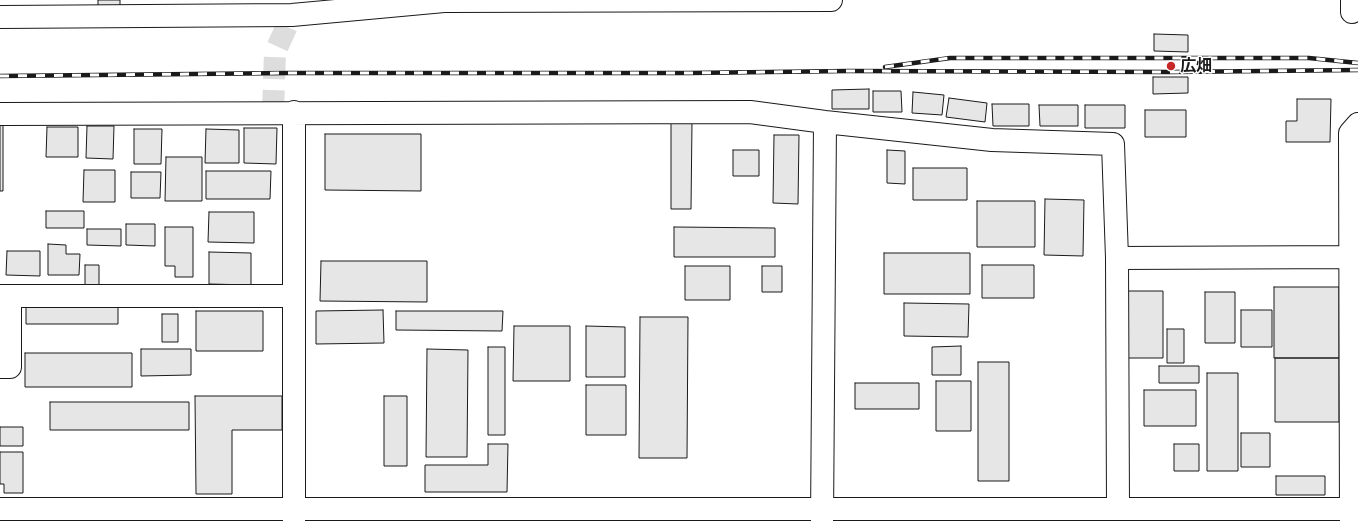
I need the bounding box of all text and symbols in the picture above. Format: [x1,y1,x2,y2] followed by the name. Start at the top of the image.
[1180,56,1212,76] place label: 広畑
[1165,60,1177,72] marker: 広畑

